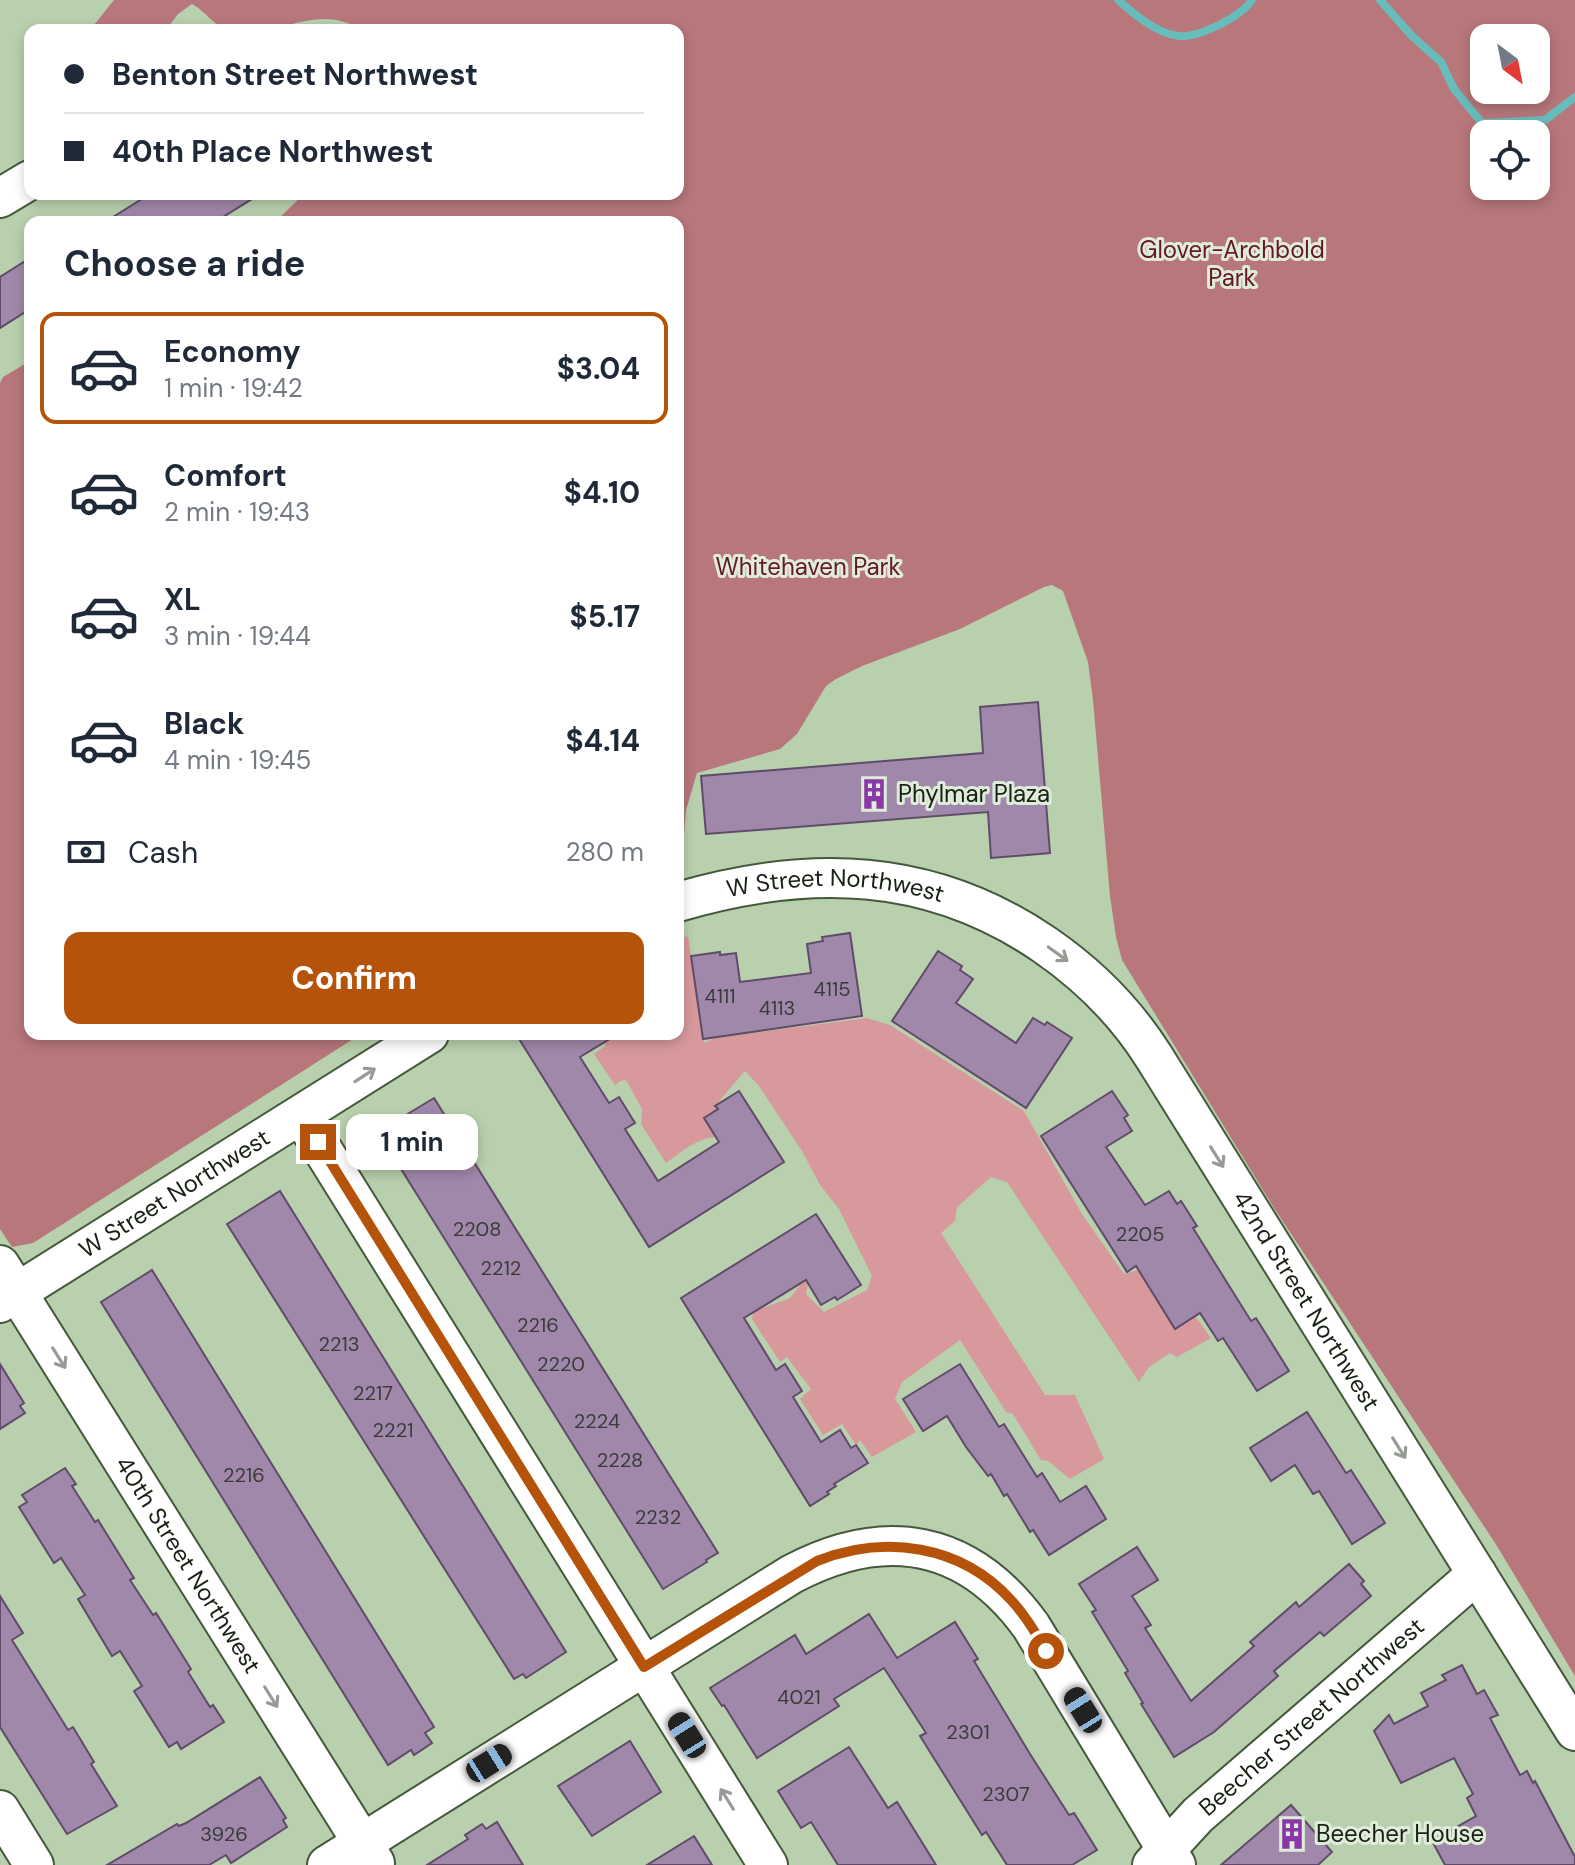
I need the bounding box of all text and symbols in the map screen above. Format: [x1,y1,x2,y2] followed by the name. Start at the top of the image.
[1470,24,1550,104] north arrow
[1470,24,1550,200] map controls
[112,55,478,94] text: Benton Street Northwest
[1470,120,1550,200] button: locate
[112,132,433,171] text: 40th Place Northwest
[1139,234,1325,293] park label: Glover-Archbold Park
[64,240,305,287] text: Choose a ride
[68,332,140,404] icon: car
[164,332,301,371] text: Economy
[557,349,640,388] text: $3.04
[164,371,303,405] text: 1 min · 19:42
[68,456,140,528] icon: car
[164,456,287,495] text: Comfort
[564,473,640,512] text: $4.10
[164,495,310,529] text: 2 min · 19:43
[715,551,901,582] park label: Whitehaven Park
[68,580,140,652] icon: car
[164,580,201,619] text: XL
[570,597,640,636] text: $5.17
[164,619,311,653] text: 3 min · 19:44
[68,704,140,776] icon: car
[164,704,244,743] text: Black
[565,721,640,760] text: $4.14
[164,743,311,777] text: 4 min · 19:45
[857,777,891,811] building icon: Phylmar Plaza
[898,778,1050,809] place label: Phylmar Plaza
[64,830,108,874] icon: cash
[128,833,198,872] text: Cash
[566,835,644,869] text: 280 m
[724,862,948,909] street label: W Street Northwest
[64,932,644,1024] button: Confirm
[1046,946,1068,962] one-way arrow
[814,976,850,1002] house number: 4115
[705,983,735,1009] house number: 4111
[759,995,795,1021] house number: 4113
[353,1066,376,1082] one-way arrow
[346,1114,478,1170] callout: 1 min
[73,1122,275,1265] street label: W Street Northwest
[300,1124,336,1160] route end
[380,1125,444,1159] text: 1 min
[1209,1145,1225,1168] one-way arrow
[1226,1185,1387,1416] street label: 42nd Street Northwest
[453,1216,501,1242] house number: 2208
[1116,1221,1164,1247] house number: 2205
[481,1255,521,1281] house number: 2212
[517,1312,559,1338] house number: 2216
[318,1331,360,1357] house number: 2213
[51,1346,67,1369] one-way arrow
[537,1351,585,1377] house number: 2220
[353,1380,393,1406] house number: 2217
[574,1408,620,1434] house number: 2224
[373,1417,413,1443] house number: 2221
[1391,1437,1407,1459] one-way arrow
[597,1447,643,1473] house number: 2228
[109,1450,268,1679] street label: 40th Street Northwest
[223,1462,265,1488] house number: 2216
[635,1504,681,1530] house number: 2232
[1192,1611,1430,1822] street label: Beecher Street Northwest
[1028,1633,1064,1669] route start
[1060,1683,1106,1737] car
[777,1684,821,1710] house number: 4021
[263,1685,279,1708] one-way arrow
[664,1708,710,1762] car
[946,1719,990,1745] house number: 2301
[462,1740,516,1786] car
[982,1781,1030,1807] house number: 2307
[718,1788,734,1811] one-way arrow
[1275,1817,1309,1851] building icon: Beecher House
[1316,1818,1484,1849] place label: Beecher House
[200,1821,248,1847] house number: 3926

